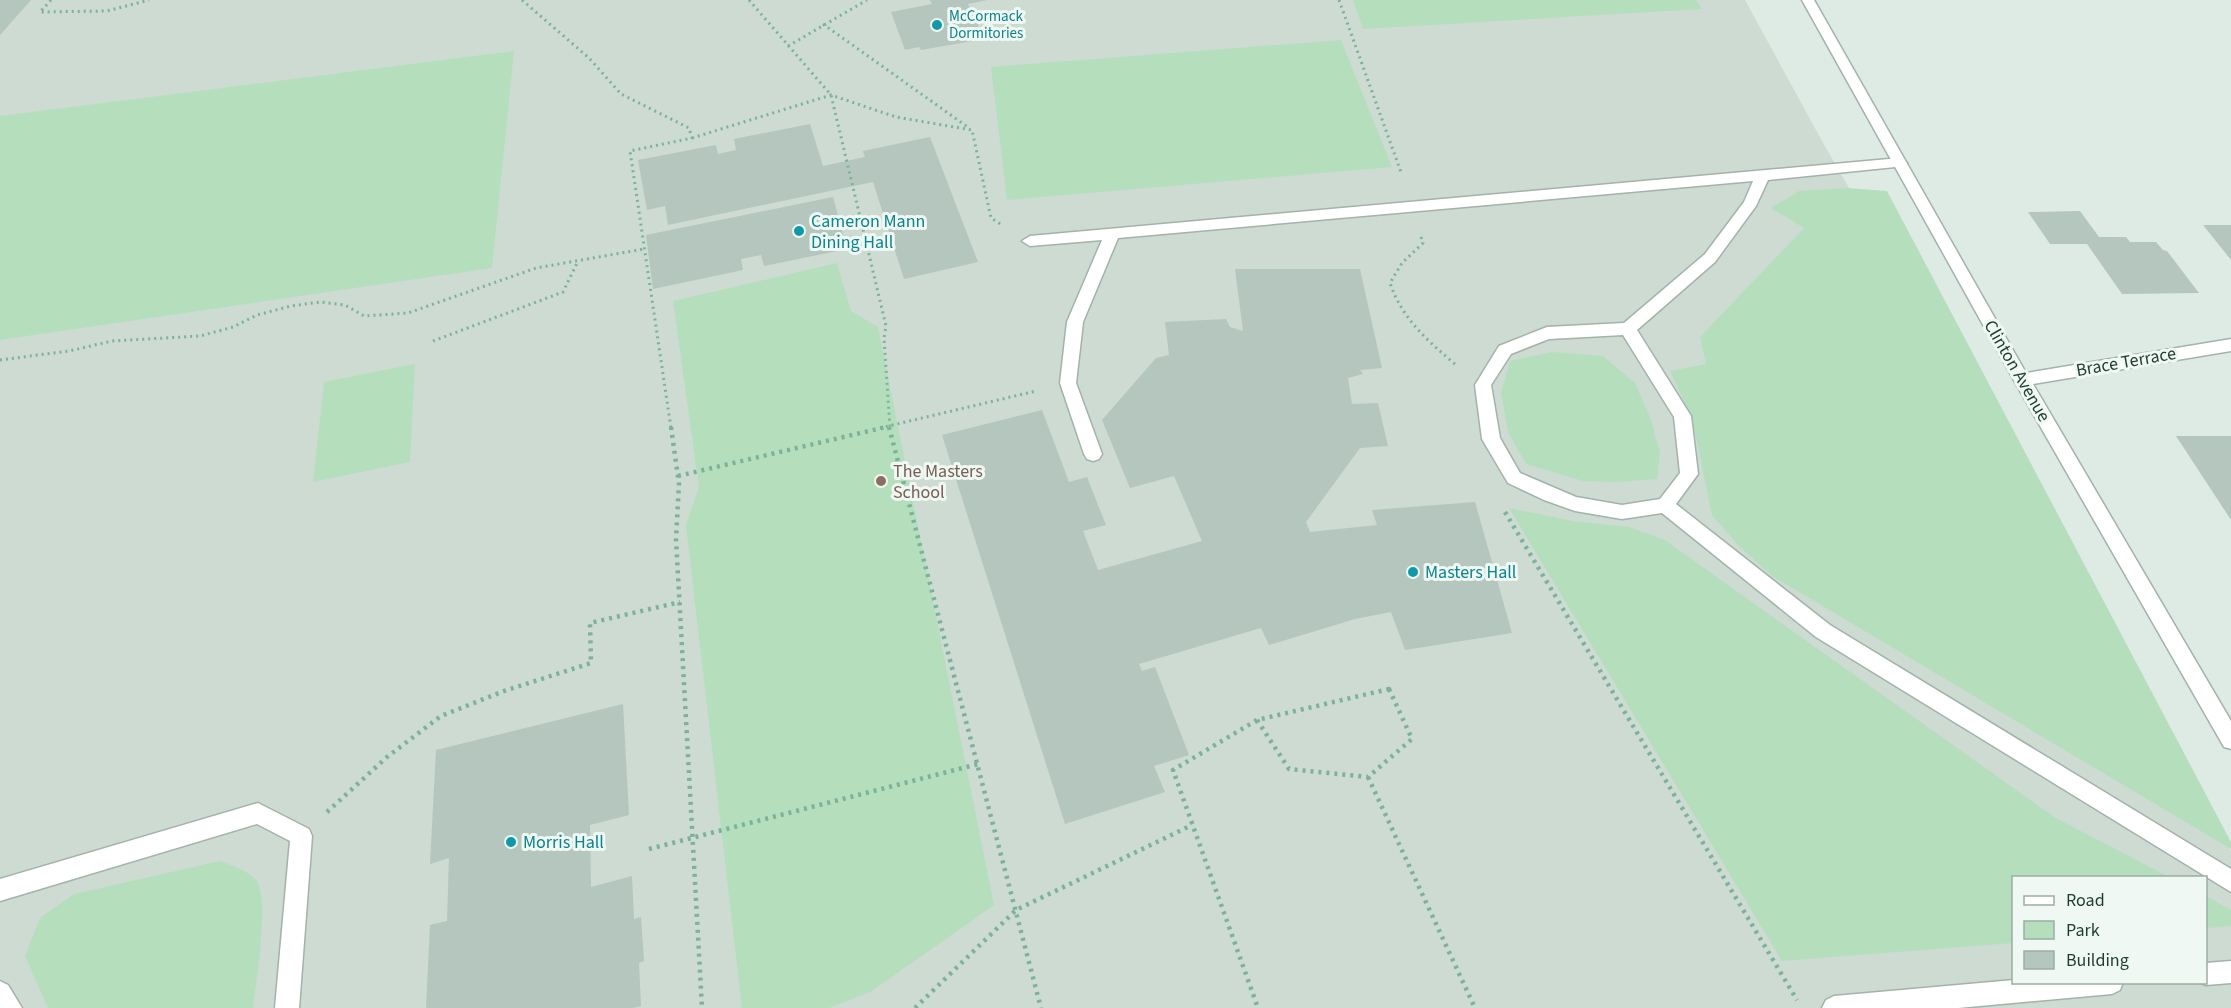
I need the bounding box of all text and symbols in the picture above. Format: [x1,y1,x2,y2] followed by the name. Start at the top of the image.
[949,6,1023,44] place label: McCormack Dormitories
[930,18,944,32] marker: McCormack Dormitories
[811,209,925,255] place label: Cameron Mann Dining Hall
[792,224,806,238] marker: Cameron Mann Dining Hall
[1978,316,2056,427] street label: Clinton Avenue
[2074,341,2178,383] street label: Brace Terrace
[893,459,983,505] place label: The Masters School
[874,474,888,488] marker: The Masters School
[1425,560,1516,585] place label: Masters Hall
[1406,565,1420,579] marker: Masters Hall
[523,830,604,855] place label: Morris Hall
[504,835,518,849] marker: Morris Hall
[2012,876,2207,984] legend
[2066,888,2105,913] text: Road
[2066,918,2100,943] text: Park
[2066,948,2129,973] text: Building

